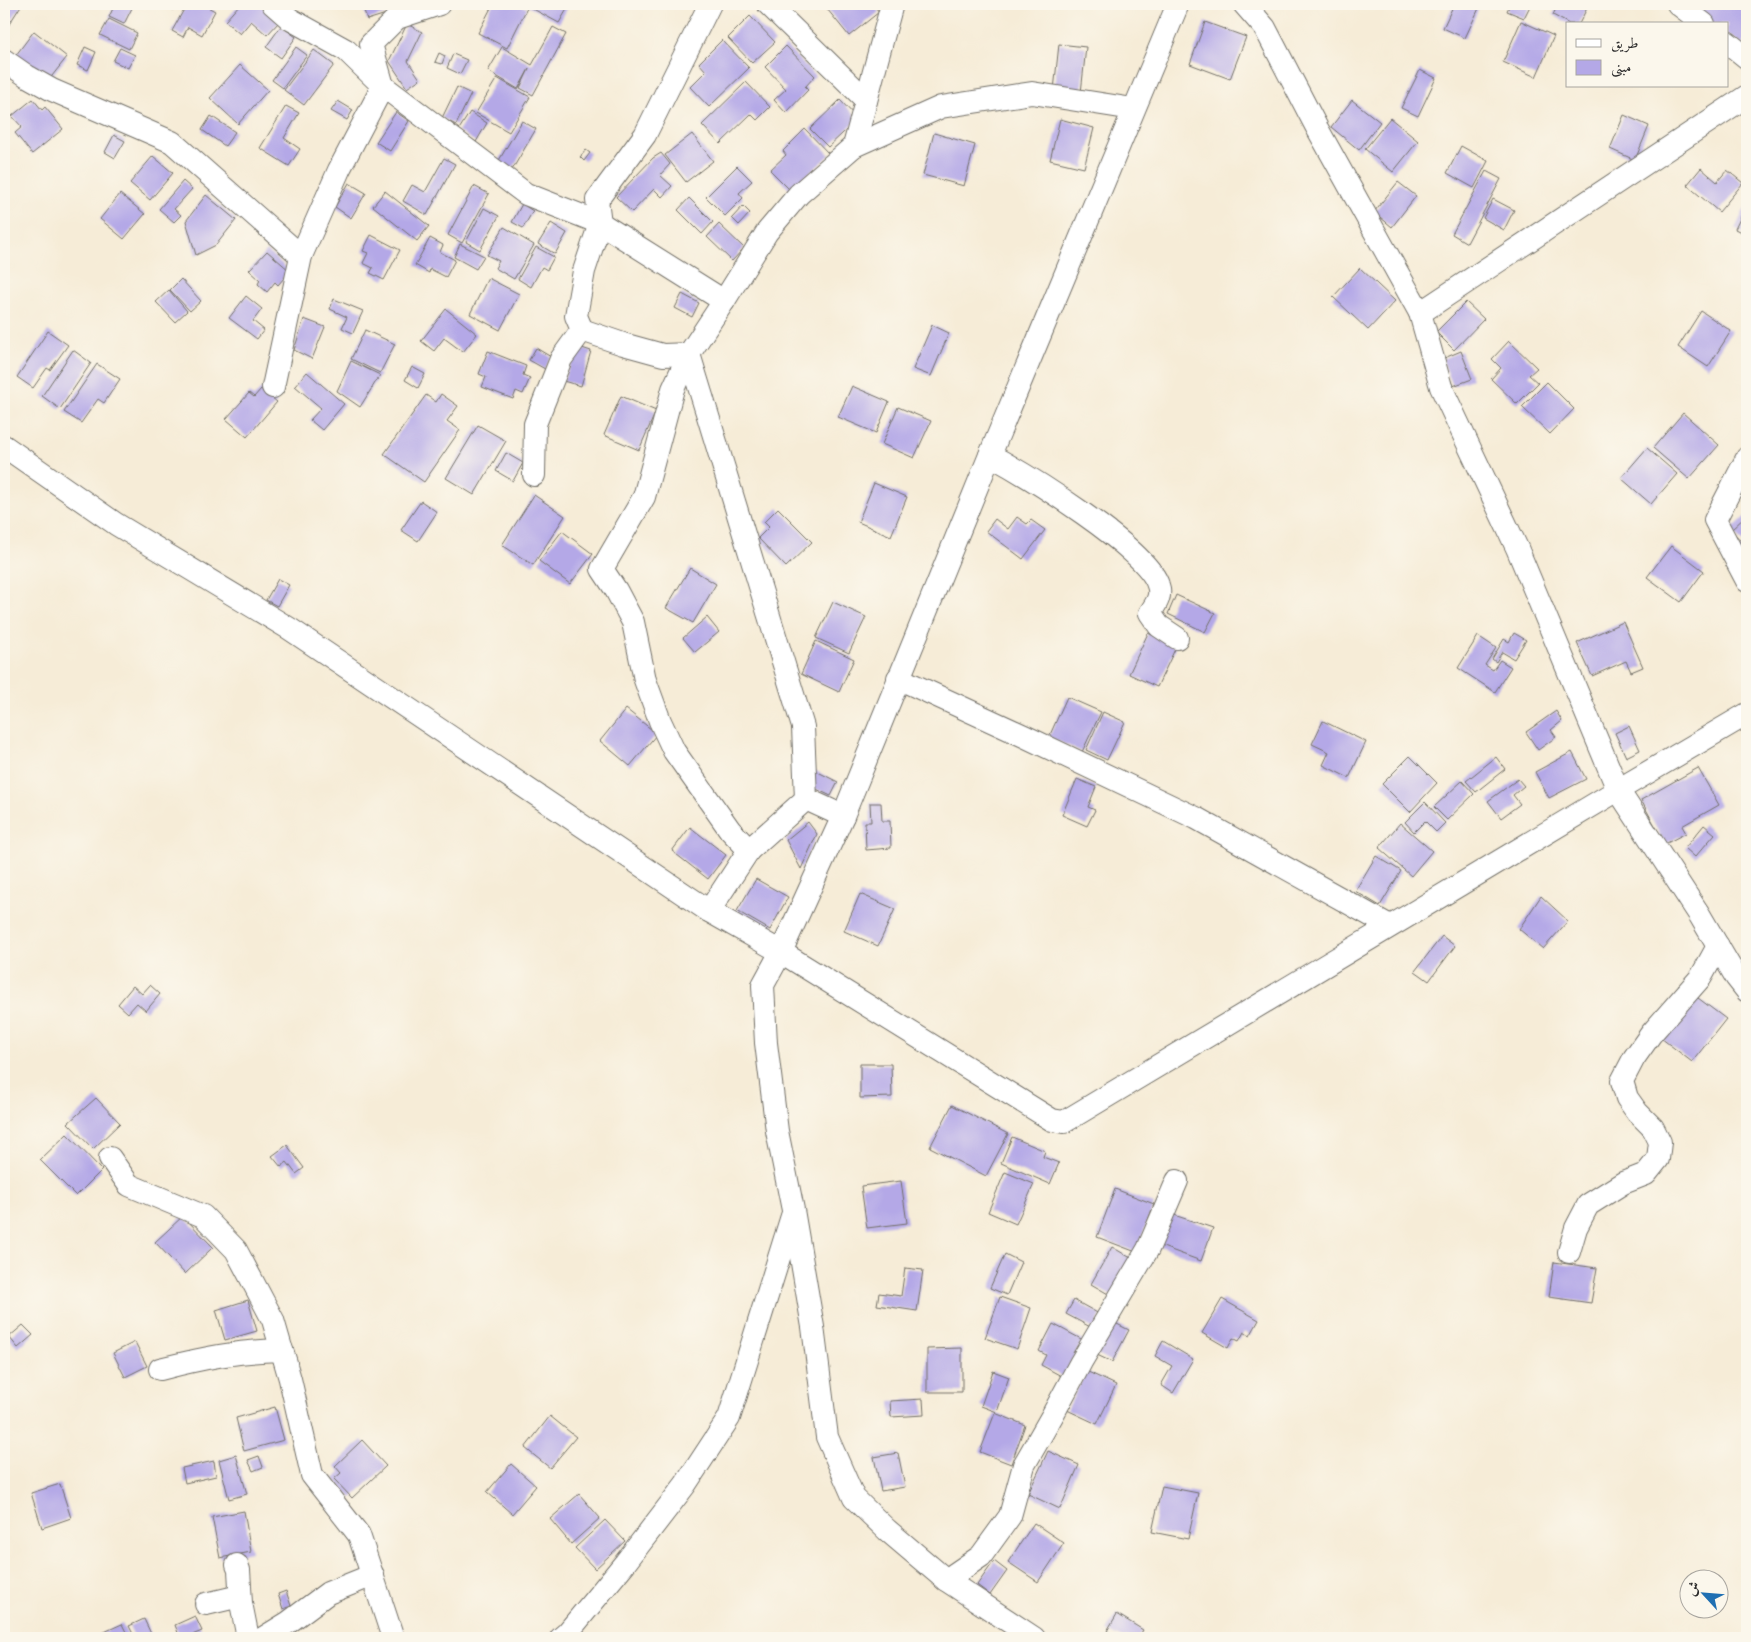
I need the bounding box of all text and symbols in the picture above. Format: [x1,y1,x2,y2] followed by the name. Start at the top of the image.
[1566,22,1728,88] legend
[1611,34,1638,53] text: طريق
[1611,58,1631,78] text: مبنى
[1678,1570,1728,1620] north arrow
[1682,1578,1704,1599] text: ش

